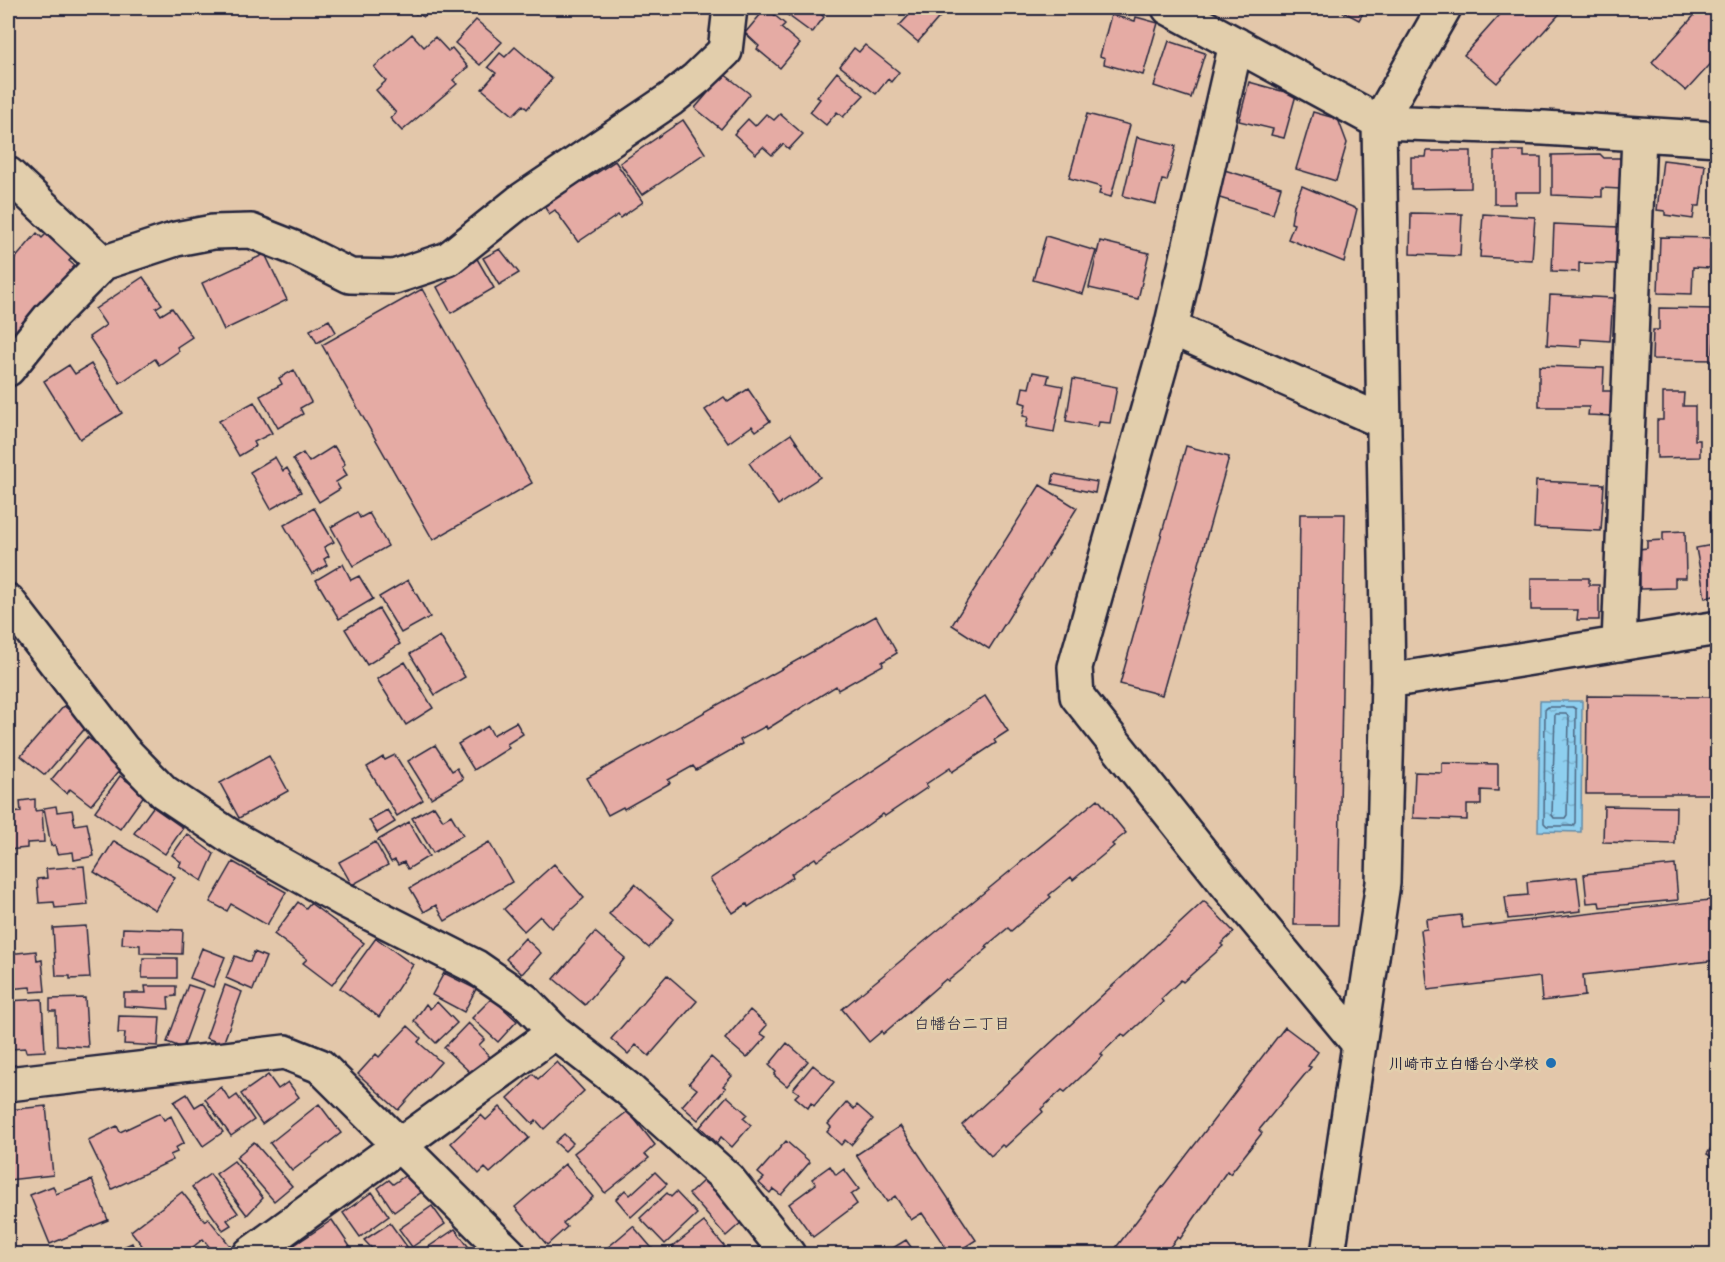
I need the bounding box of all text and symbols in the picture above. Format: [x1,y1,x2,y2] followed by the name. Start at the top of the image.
[914,1013,1010,1033] district label: 白幡台二丁目
[1389,1054,1539,1073] place label: 川崎市立白幡台小学校
[1544,1056,1558,1070] marker: 川崎市立白幡台小学校

